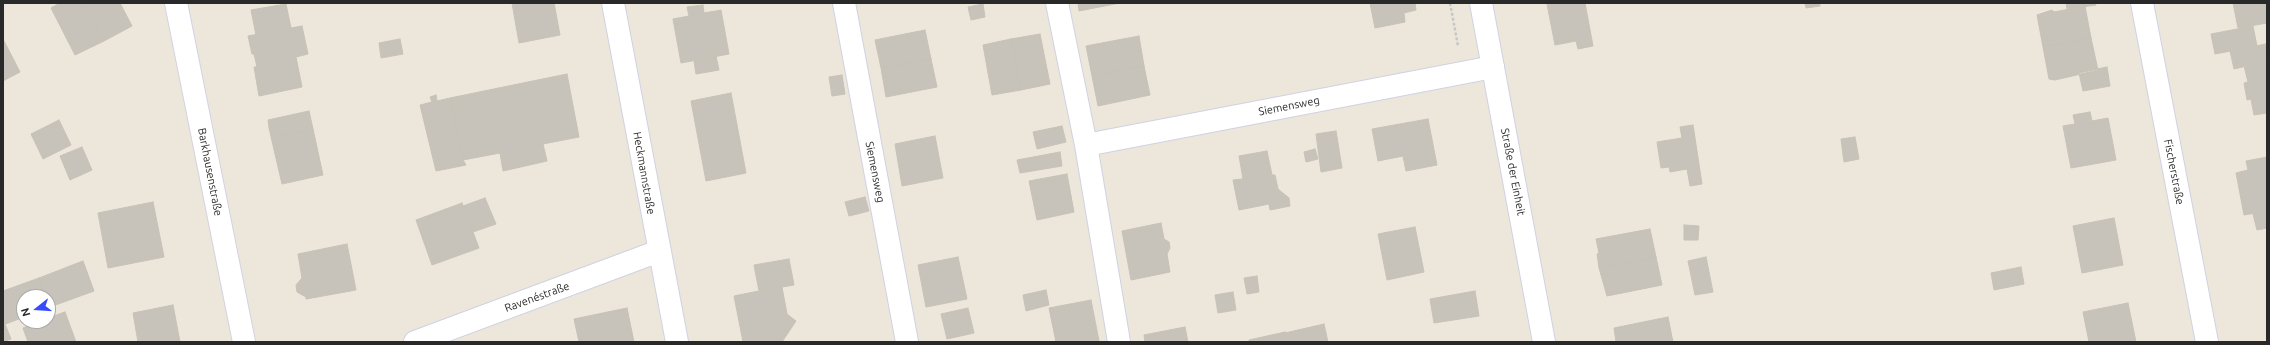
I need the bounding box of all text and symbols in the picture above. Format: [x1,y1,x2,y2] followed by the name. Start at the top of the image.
[1257,94,1321,118] street label: Siemensweg
[195,127,225,217] street label: Barkhausenstraße
[1498,127,1528,217] street label: Straße der Einheit
[630,131,658,215] street label: Heckmannstraße
[2161,138,2187,206] street label: Fischerstraße
[863,140,887,204] street label: Siemensweg
[503,279,571,315] street label: Ravenéstraße
[16,289,56,329] north arrow
[19,307,32,318] text: N

